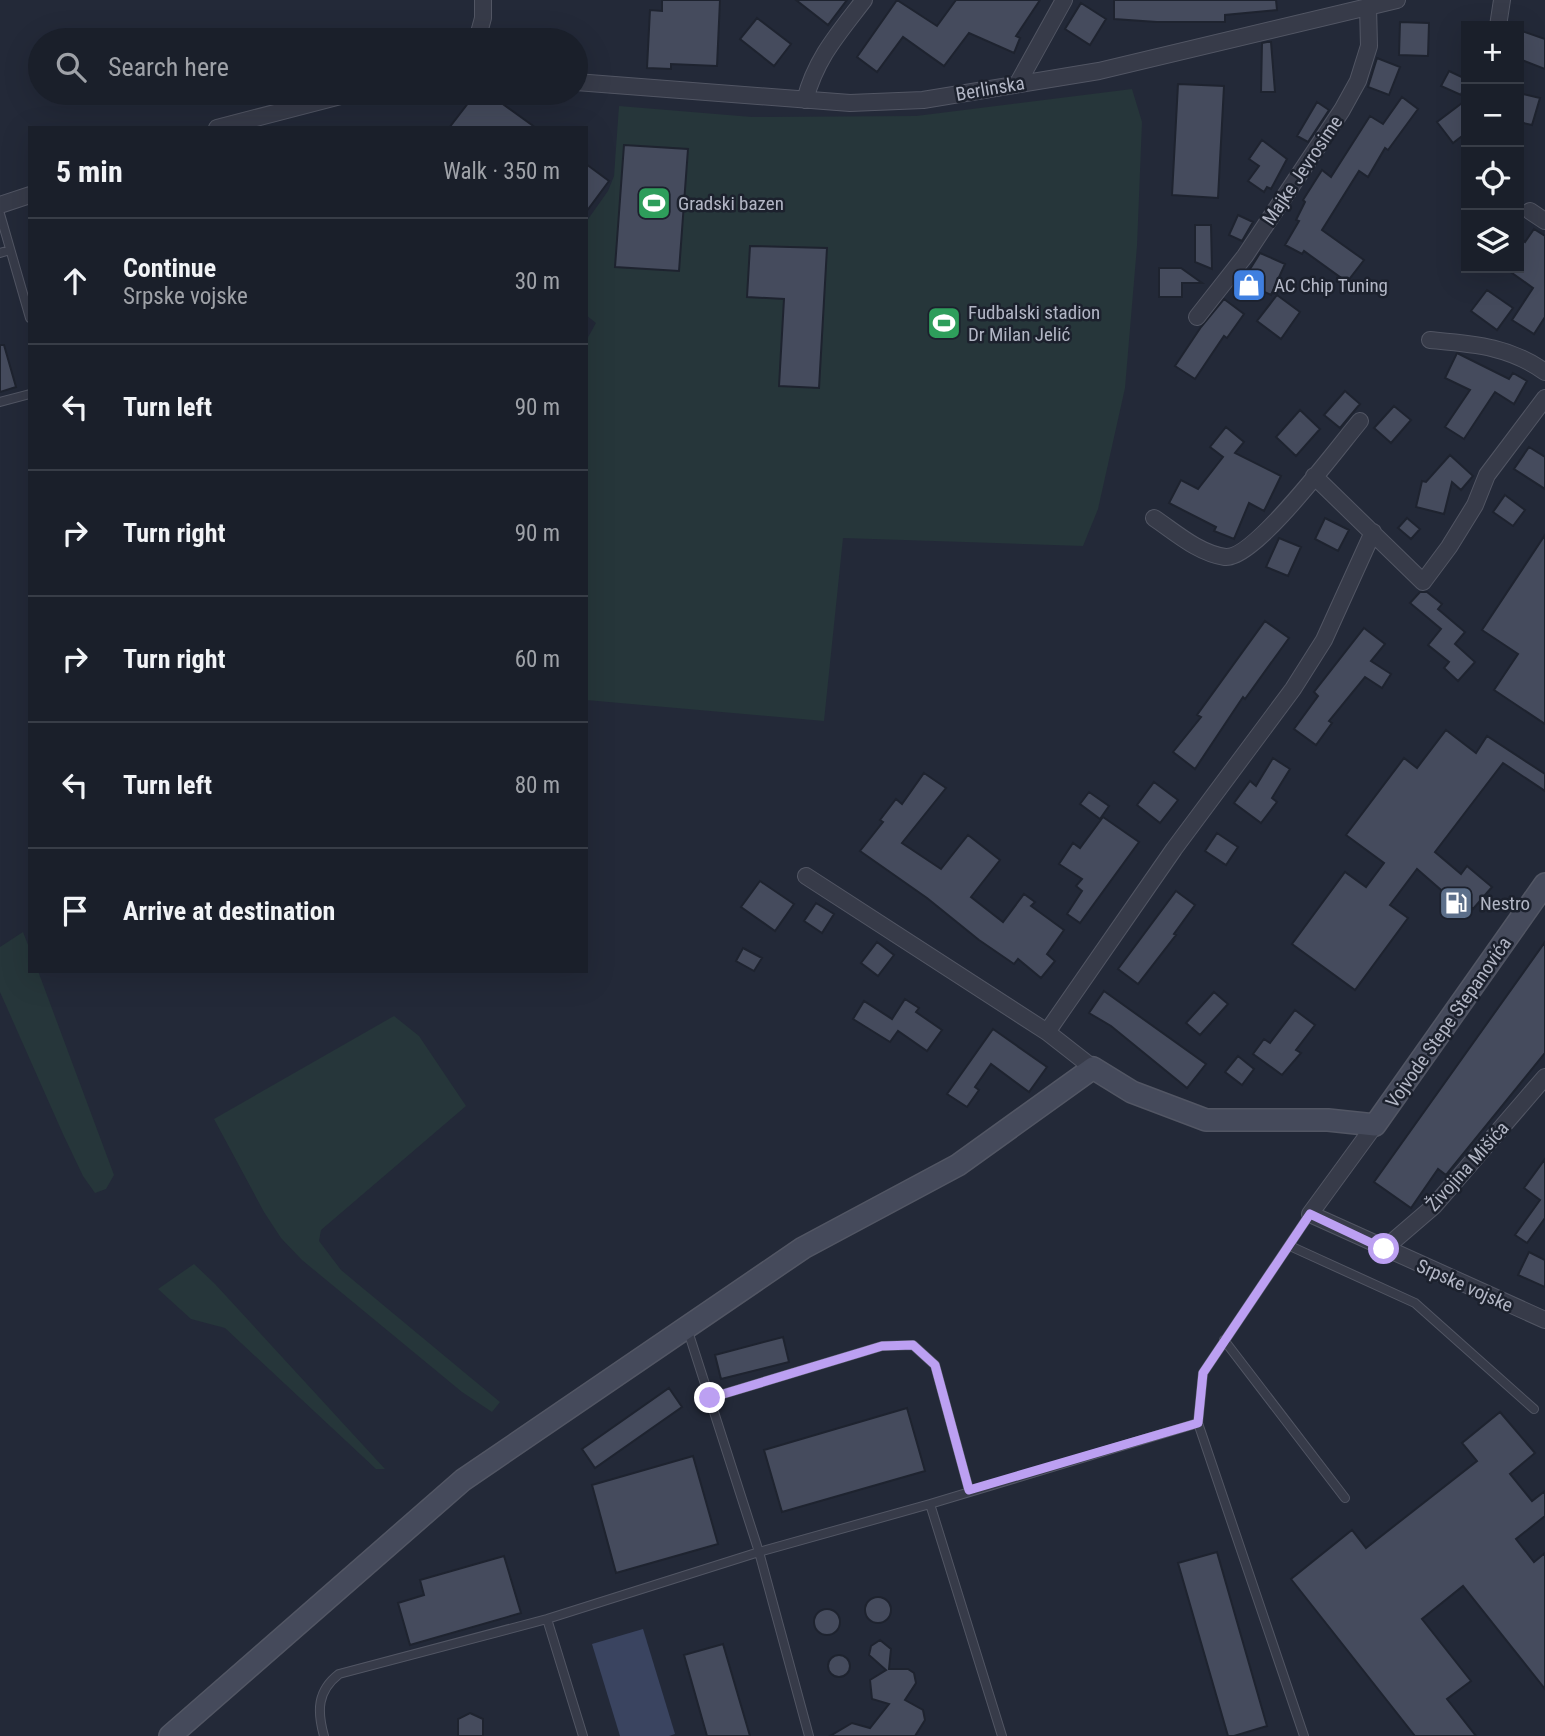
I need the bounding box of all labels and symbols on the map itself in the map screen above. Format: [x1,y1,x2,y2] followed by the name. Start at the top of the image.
[954,71,1026,106] street label: Berlinska
[1257,111,1347,229] street label: Majke Jevrosime
[635,184,673,222] sports icon: Gradski bazen
[678,192,784,215] place label: Gradski bazen
[1230,266,1268,304] shop icon: AC Chip Tuning
[1274,274,1388,297] place label: AC Chip Tuning
[968,301,1100,346] place label: Fudbalski stadion Dr Milan Jelić
[925,304,963,342] sports icon: Fudbalski stadion Dr Milan Jelić
[1437,884,1475,922] fuel station icon: Nestro
[1480,892,1530,915] place label: Nestro
[1381,933,1516,1112] street label: Vojvode Stepe Stepanovića
[1421,1117,1514,1216] street label: Živojina Mišića
[1368,1233,1399,1264] route start
[1413,1254,1517,1317] street label: Srpske vojske
[694,1382,725,1413] route end

